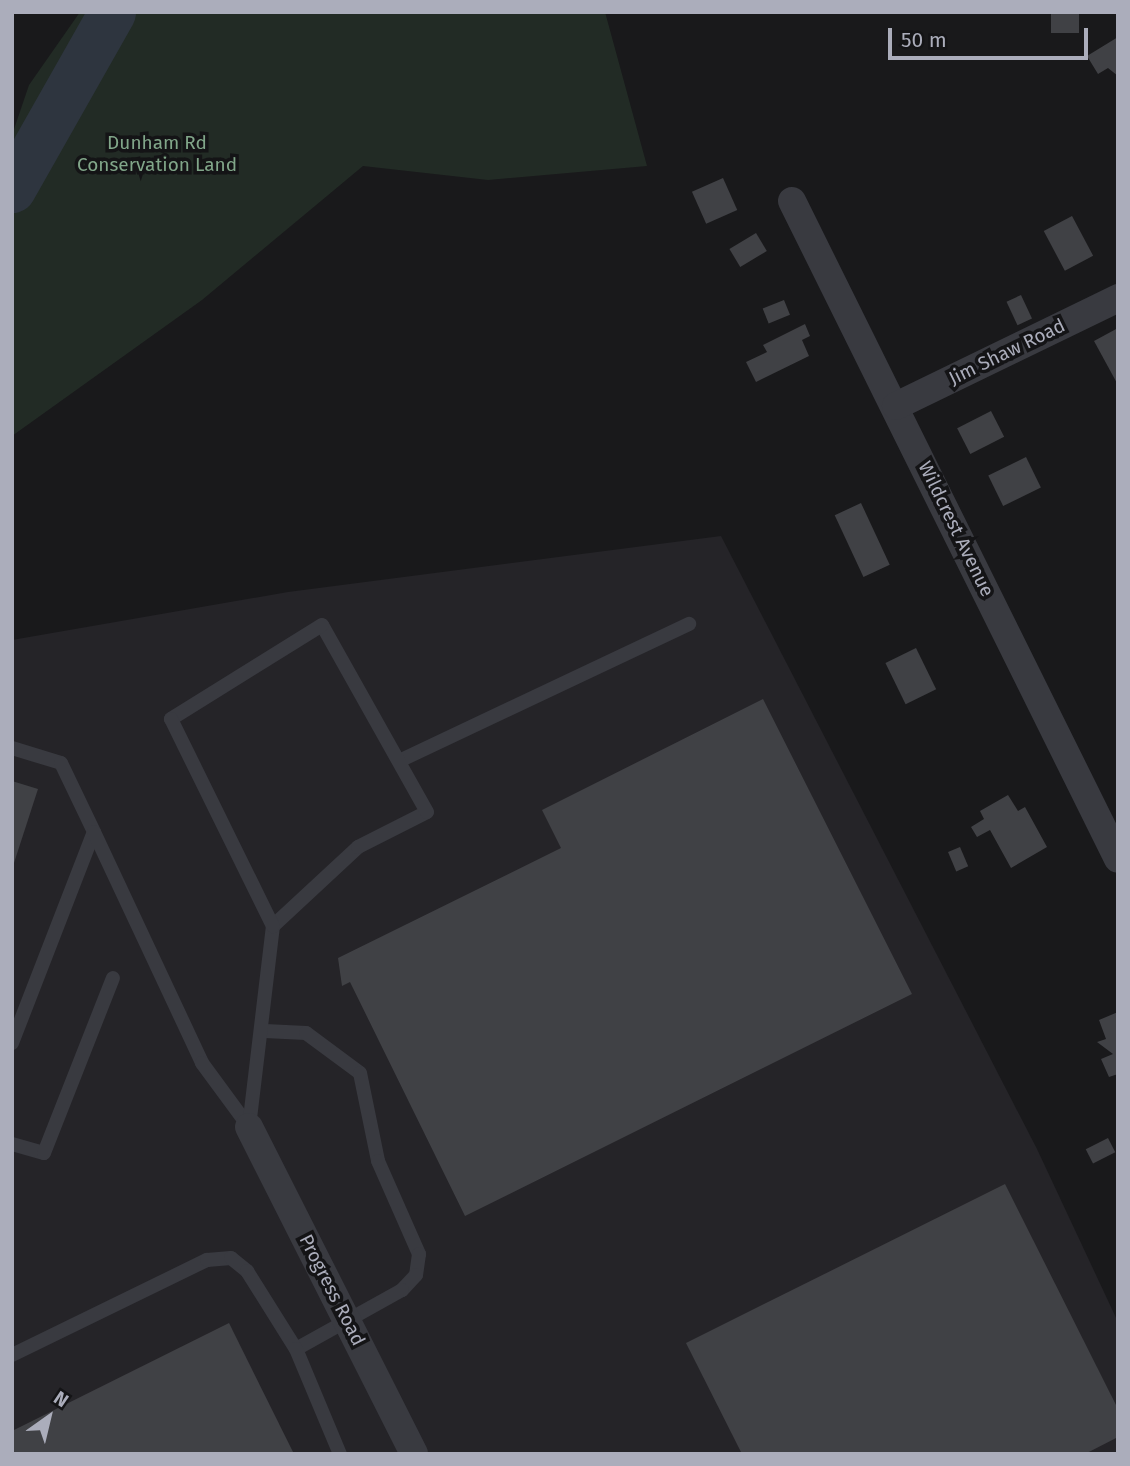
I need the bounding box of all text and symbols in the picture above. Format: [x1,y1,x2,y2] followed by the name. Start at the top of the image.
[892,14,1092,58] scale bar
[901,27,947,53] text: 50 m
[77,132,237,176] park label: Dunham Rd Conservation Land
[945,314,1069,390] street label: Jim Shaw Road
[913,458,999,600] street label: Wildcrest Avenue
[294,1231,370,1349] street label: Progress Road
[14,1382,84,1452] north arrow
[49,1386,73,1412] text: N

